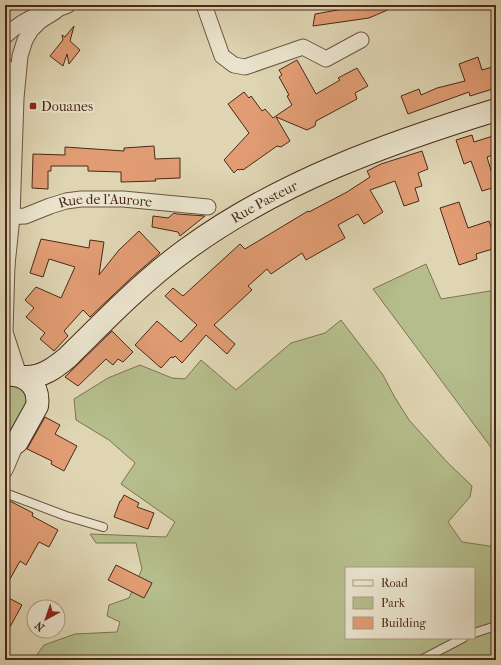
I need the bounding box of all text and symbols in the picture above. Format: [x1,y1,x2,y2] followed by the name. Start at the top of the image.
[41,98,93,115] place label: Douanes
[28,101,38,111] marker: Douanes
[227,177,300,227] street label: Rue Pasteur
[56,190,153,211] street label: Rue de l'Aurore
[345,567,475,639] legend
[381,576,408,590] text: Road
[381,596,406,610] text: Park
[26,599,66,639] north arrow
[381,616,426,630] text: Building
[32,618,47,634] text: N

